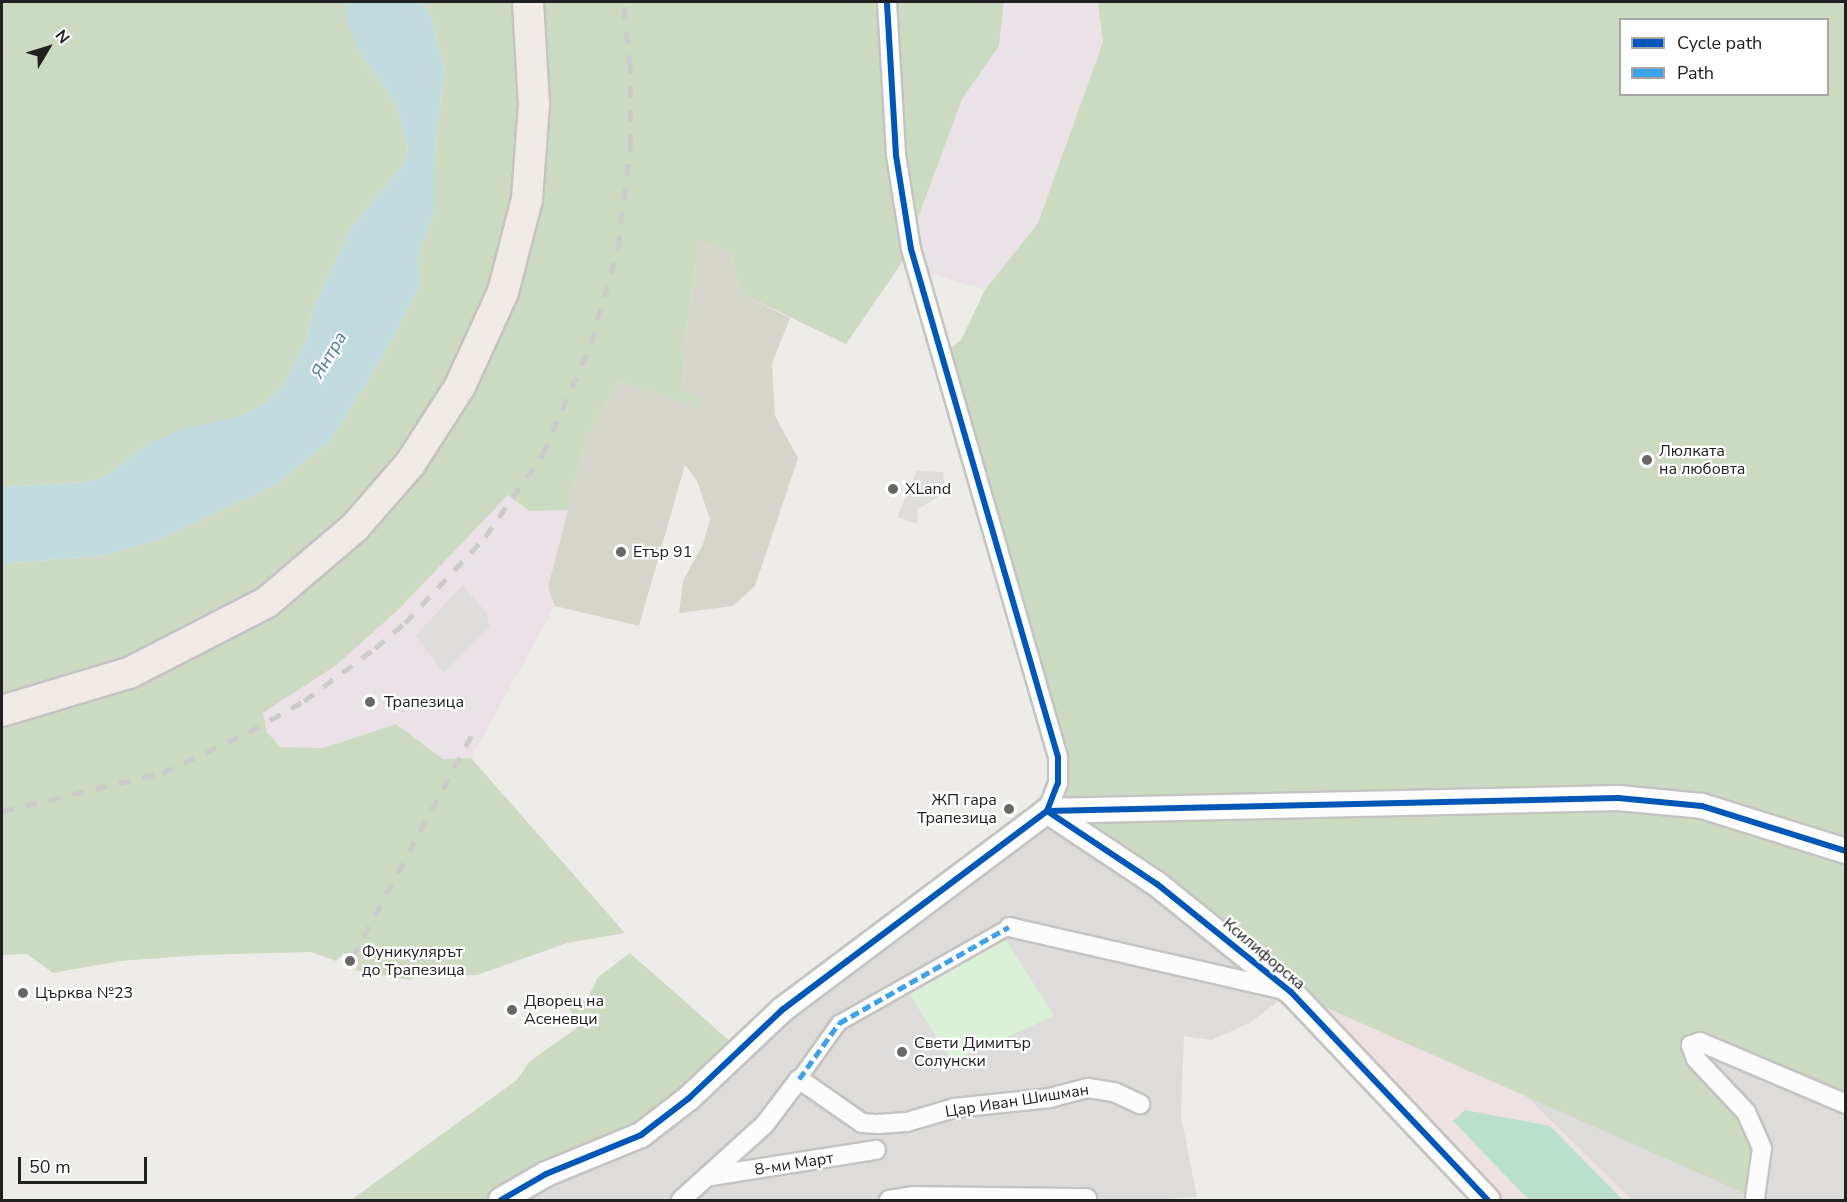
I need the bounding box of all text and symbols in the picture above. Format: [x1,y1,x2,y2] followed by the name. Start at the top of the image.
[18,18,78,78] north arrow
[1619,18,1829,96] legend
[50,25,75,48] text: N
[1677,31,1762,55] text: Cycle path
[1677,61,1714,85] text: Path
[307,328,351,382] water label: Янтра
[1659,441,1745,479] place label: Люлката на любовта
[1640,453,1654,467] marker: Люлката на любовта
[905,479,951,499] place label: XLand
[886,482,900,496] marker: XLand
[633,542,692,562] place label: Етър 91
[614,545,628,559] marker: Етър 91
[384,692,464,712] place label: Трапезица
[361,693,379,711] marker: Трапезица
[917,790,997,828] place label: ЖП гара Трапезица
[1002,802,1016,816] marker: ЖП гара Трапезица
[1219,914,1309,994] street label: Ксилифорска
[362,942,465,980] place label: Фуникулярът до Трапезица
[343,954,357,968] marker: Фуникулярът до Трапезица
[35,983,133,1003] place label: Църква №23
[16,986,30,1000] marker: Църква №23
[524,991,604,1029] place label: Дворец на Асеневци
[505,1003,519,1017] marker: Дворец на Асеневци
[914,1033,1031,1071] place label: Свети Димитър Солунски
[895,1045,909,1059] marker: Свети Димитър Солунски
[944,1080,1090,1122] street label: Цар Иван Шишман
[21,1145,150,1183] scale bar
[753,1148,835,1180] street label: 8-ми Март
[29,1155,71,1179] text: 50 m

